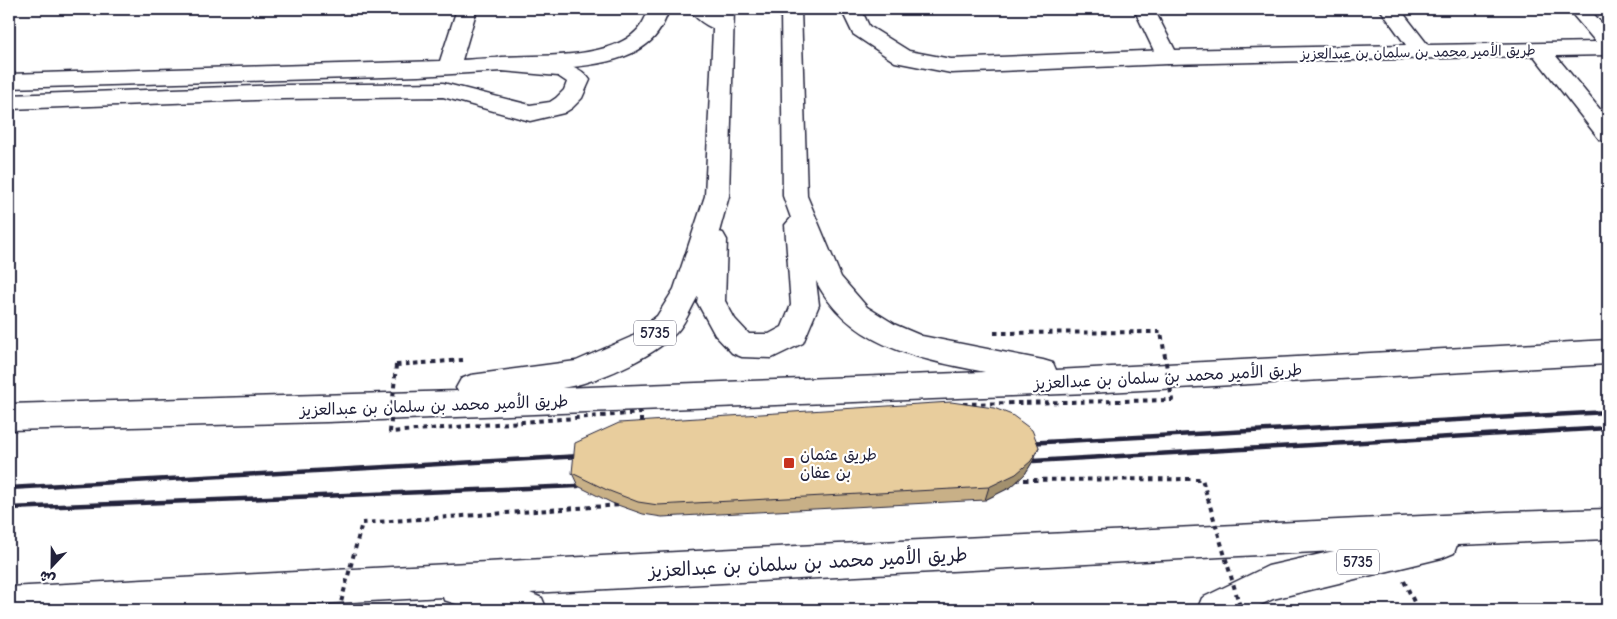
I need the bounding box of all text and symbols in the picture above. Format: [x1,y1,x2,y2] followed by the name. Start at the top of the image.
[1299,41,1536,63] street label: طريق الأمير محمد بن سلمان بن عبدالعزيز
[634,320,676,346] road number: 5735
[1031,359,1303,393] street label: طريق الأمير محمد بن سلمان بن عبدالعزيز
[297,390,569,420] street label: طريق الأمير محمد بن سلمان بن عبدالعزيز
[800,446,877,482] place label: طريق عثمان بن عفان
[782,456,796,470] marker: طريق عثمان بن عفان
[28,542,78,592] north arrow
[646,542,968,582] street label: طريق الأمير محمد بن سلمان بن عبدالعزيز
[1337,550,1379,574] road number: 5735
[37,567,58,588] text: ش

